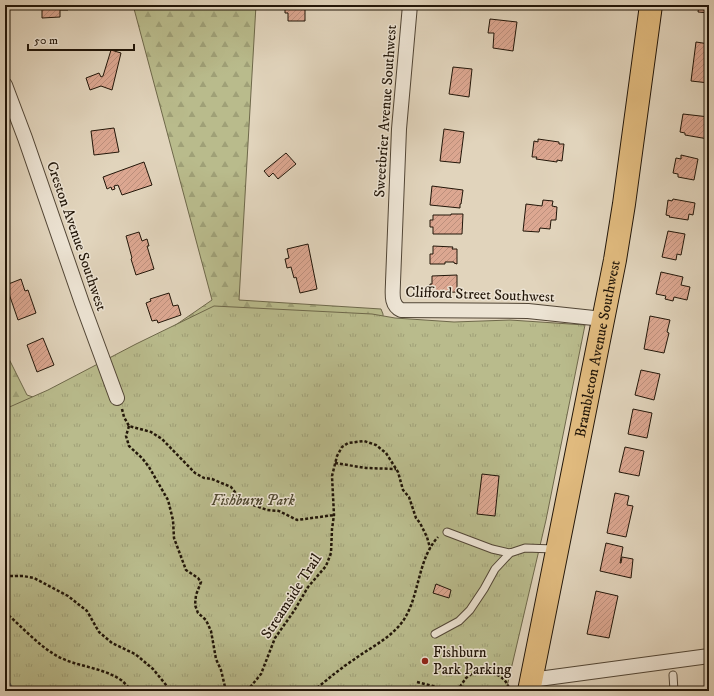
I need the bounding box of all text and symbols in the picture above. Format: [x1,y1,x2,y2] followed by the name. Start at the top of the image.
[370,24,401,198] street label: Sweetbrier Avenue Southwest
[28,26,134,52] scale bar
[34,33,58,48] text: 50 m
[42,159,111,314] street label: Creston Avenue Southwest
[571,258,625,439] street label: Brambleton Avenue Southwest
[405,282,555,307] street label: Clifford Street Southwest
[211,491,295,510] park label: Fishburn Park
[257,550,326,643] street label: Streamside Trail
[433,643,512,679] place label: Fishburn Park Parking
[420,656,430,666] marker: Fishburn Park Parking

